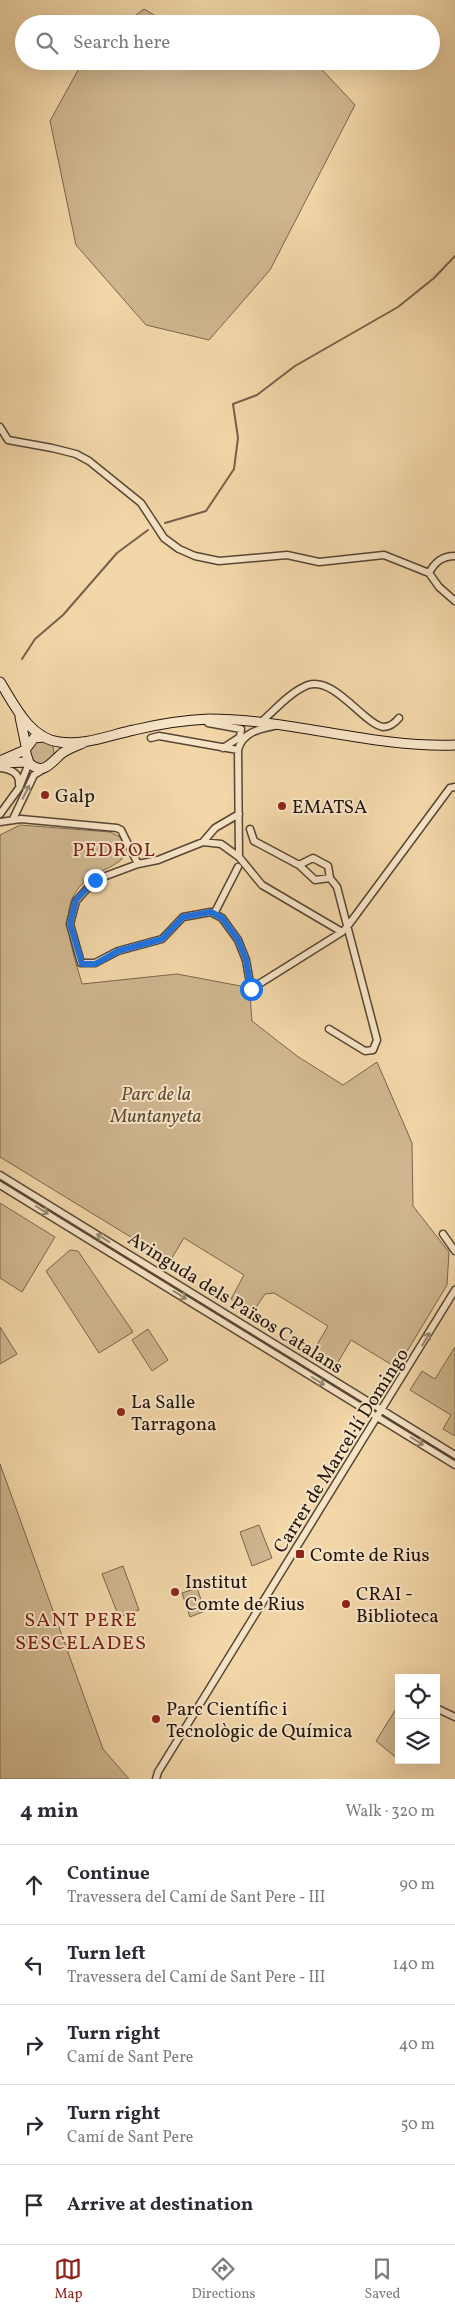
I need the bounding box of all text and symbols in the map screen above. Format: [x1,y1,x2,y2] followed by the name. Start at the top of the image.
[15,15,440,70] search box
[33,29,61,57] icon: search
[73,30,170,56] text: Search here
[55,784,95,810] place label: Galp
[22,785,31,800] one-way arrow
[39,789,51,801] marker: Galp
[292,795,367,821] place label: EMATSA
[276,800,288,812] marker: EMATSA
[72,837,156,865] district label: PEDROL
[84,869,107,892] route end
[240,978,263,1001] route start
[109,1082,202,1130] park label: Parc de la Muntanyeta
[34,1206,48,1216] one-way arrow
[122,1226,348,1381] street label: Avinguda dels Països Catalans
[96,1233,110,1243] one-way arrow
[172,1291,186,1301] one-way arrow
[422,1332,432,1346] one-way arrow
[268,1344,416,1559] street label: Carrer de Marcel·lí Domingo
[311,1376,325,1386] one-way arrow
[131,1390,216,1438] place label: La Salle Tarragona
[115,1406,127,1418] marker: La Salle Tarragona
[409,1437,423,1447] one-way arrow
[310,1543,430,1569] place label: Comte de Rius
[294,1548,306,1560] marker: Comte de Rius
[185,1570,305,1618] place label: Institut Comte de Rius
[356,1582,439,1630] place label: CRAI - Biblioteca
[169,1586,181,1598] marker: Institut Comte de Rius
[340,1598,352,1610] marker: CRAI - Biblioteca
[15,1607,147,1658] district label: SANT PERE SESCELADES
[395,1674,440,1764] map controls
[395,1674,440,1719] button: locate
[166,1697,352,1745] place label: Parc Científic i Tecnològic de Química
[150,1713,162,1725] marker: Parc Científic i Tecnològic de Química
[395,1719,440,1764] button: layers
[20,1797,79,1826] text: 4 min
[345,1801,435,1823] text: Walk · 320 m
[67,1861,150,1887] text: Continue
[20,1871,48,1899] icon: ahead
[399,1874,435,1896] text: 90 m
[67,1887,325,1909] text: Travessera del Camí de Sant Pere - III
[67,1941,146,1967] text: Turn left
[20,1951,48,1979] icon: left
[393,1954,435,1976] text: 140 m
[67,1967,325,1989] text: Travessera del Camí de Sant Pere - III
[67,2021,160,2047] text: Turn right
[20,2031,48,2059] icon: right
[399,2034,435,2056] text: 40 m
[67,2047,193,2069] text: Camí de Sant Pere
[67,2101,160,2127] text: Turn right
[20,2111,48,2139] icon: right
[401,2114,435,2136] text: 50 m
[67,2127,193,2149] text: Camí de Sant Pere
[20,2191,48,2219] icon: arrive
[67,2192,253,2218] text: Arrive at destination
[54,2255,82,2304] tab: Map
[191,2255,256,2304] tab: Directions
[364,2255,401,2304] tab: Saved

